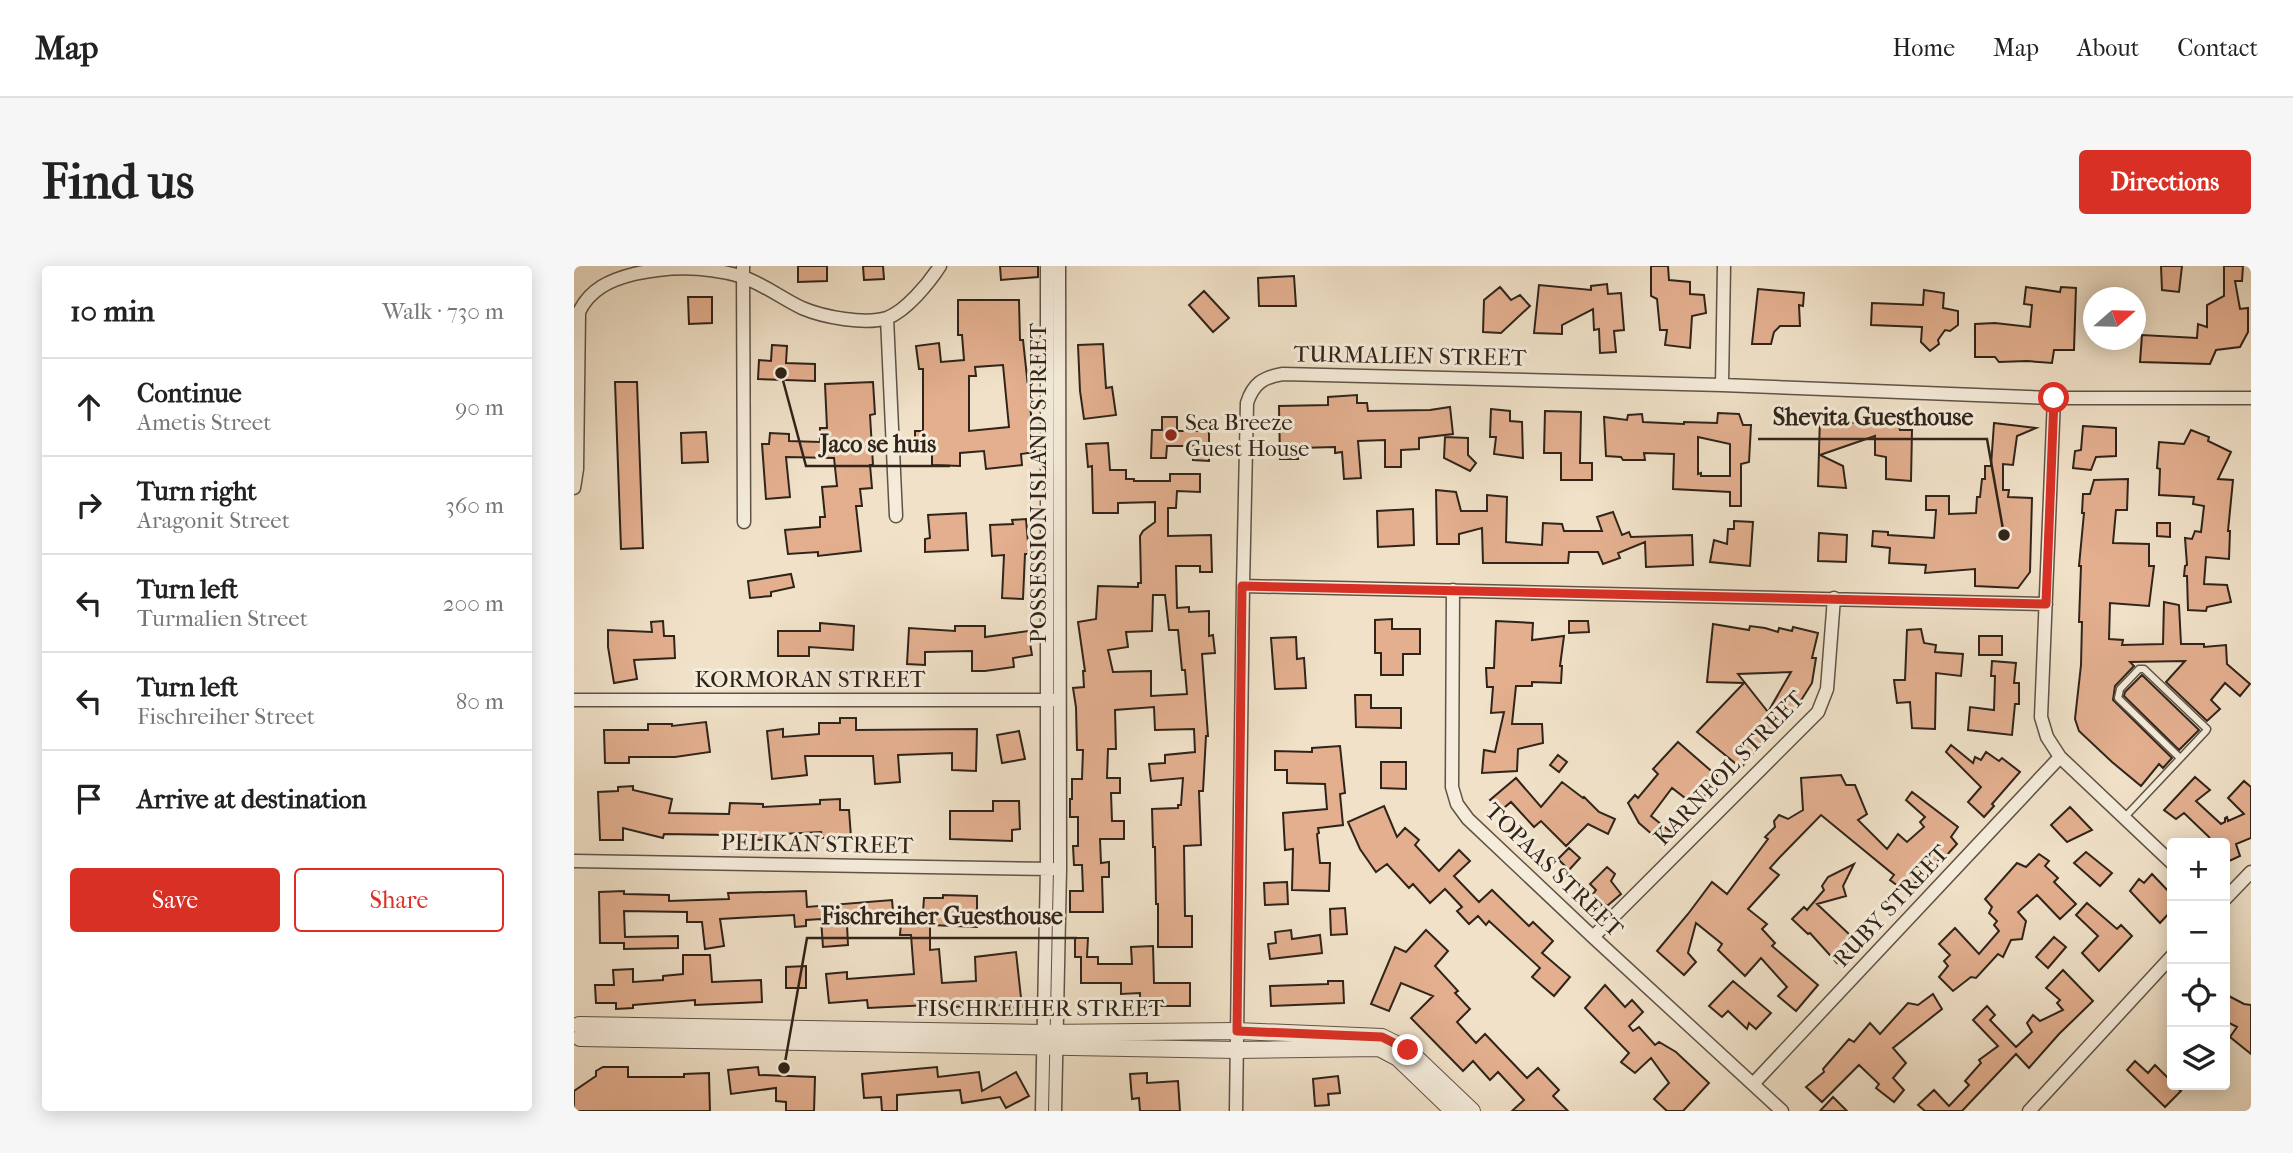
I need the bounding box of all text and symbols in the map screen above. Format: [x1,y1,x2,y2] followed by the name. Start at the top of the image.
[35,29,98,68] text: Map
[1893,34,1955,62] text: Home
[1993,34,2039,62] text: Map
[2077,34,2139,62] text: About
[2177,34,2258,62] text: Contact
[2079,150,2251,214] button: Directions
[42,153,194,211] text: Find us
[2083,287,2146,350] north arrow
[70,294,155,329] text: 10 min
[382,298,504,325] text: Walk · 730 m
[1025,322,1052,643] street label: POSSESSION ISLAND STREET
[1293,340,1527,372] street label: TURMALIEN STREET
[137,378,242,409] text: Continue
[2038,382,2069,413] route start
[70,388,108,426] icon: ahead
[455,394,504,421] text: 90 m
[1758,394,1987,439] callout: Shevita Guesthouse
[1773,403,1973,431] text: Shevita Guesthouse
[137,409,271,436] text: Ametis Street
[1185,409,1309,462] place label: Sea Breeze Guest House
[806,421,950,466] callout: Jaco se huis
[1163,427,1179,443] marker: Sea Breeze Guest House
[818,430,936,458] text: Jaco se huis
[137,476,257,507] text: Turn right
[70,486,108,524] icon: right
[445,492,504,519] text: 360 m
[137,507,290,534] text: Aragonit Street
[137,574,238,605] text: Turn left
[70,584,108,622] icon: left
[443,590,504,617] text: 200 m
[137,605,308,632] text: Turmalien Street
[695,666,926,693] street label: KORMORAN STREET
[137,672,238,703] text: Turn left
[70,682,108,720] icon: left
[1648,685,1810,851] street label: KARNEOL STREET
[456,688,504,715] text: 80 m
[137,703,315,730] text: Fischreiher Street
[70,780,108,818] icon: arrive
[137,784,367,815] text: Arrive at destination
[1480,797,1629,943] street label: TOPAAS STREET
[721,829,914,859] street label: PELIKAN STREET
[2167,838,2230,1090] map controls
[2167,838,2230,901] button: +
[1828,839,1955,973] street label: RUBY STREET
[70,868,280,932] button: Save
[294,868,504,932] button: Share
[807,893,1077,938] callout: Fischreiher Guesthouse
[2167,901,2230,964] button: −
[820,902,1063,930] text: Fischreiher Guesthouse
[2167,964,2230,1027] button: locate
[916,995,1164,1022] street label: FISCHREIHER STREET
[2167,1027,2230,1090] button: layers
[1392,1034,1423,1065] route end

